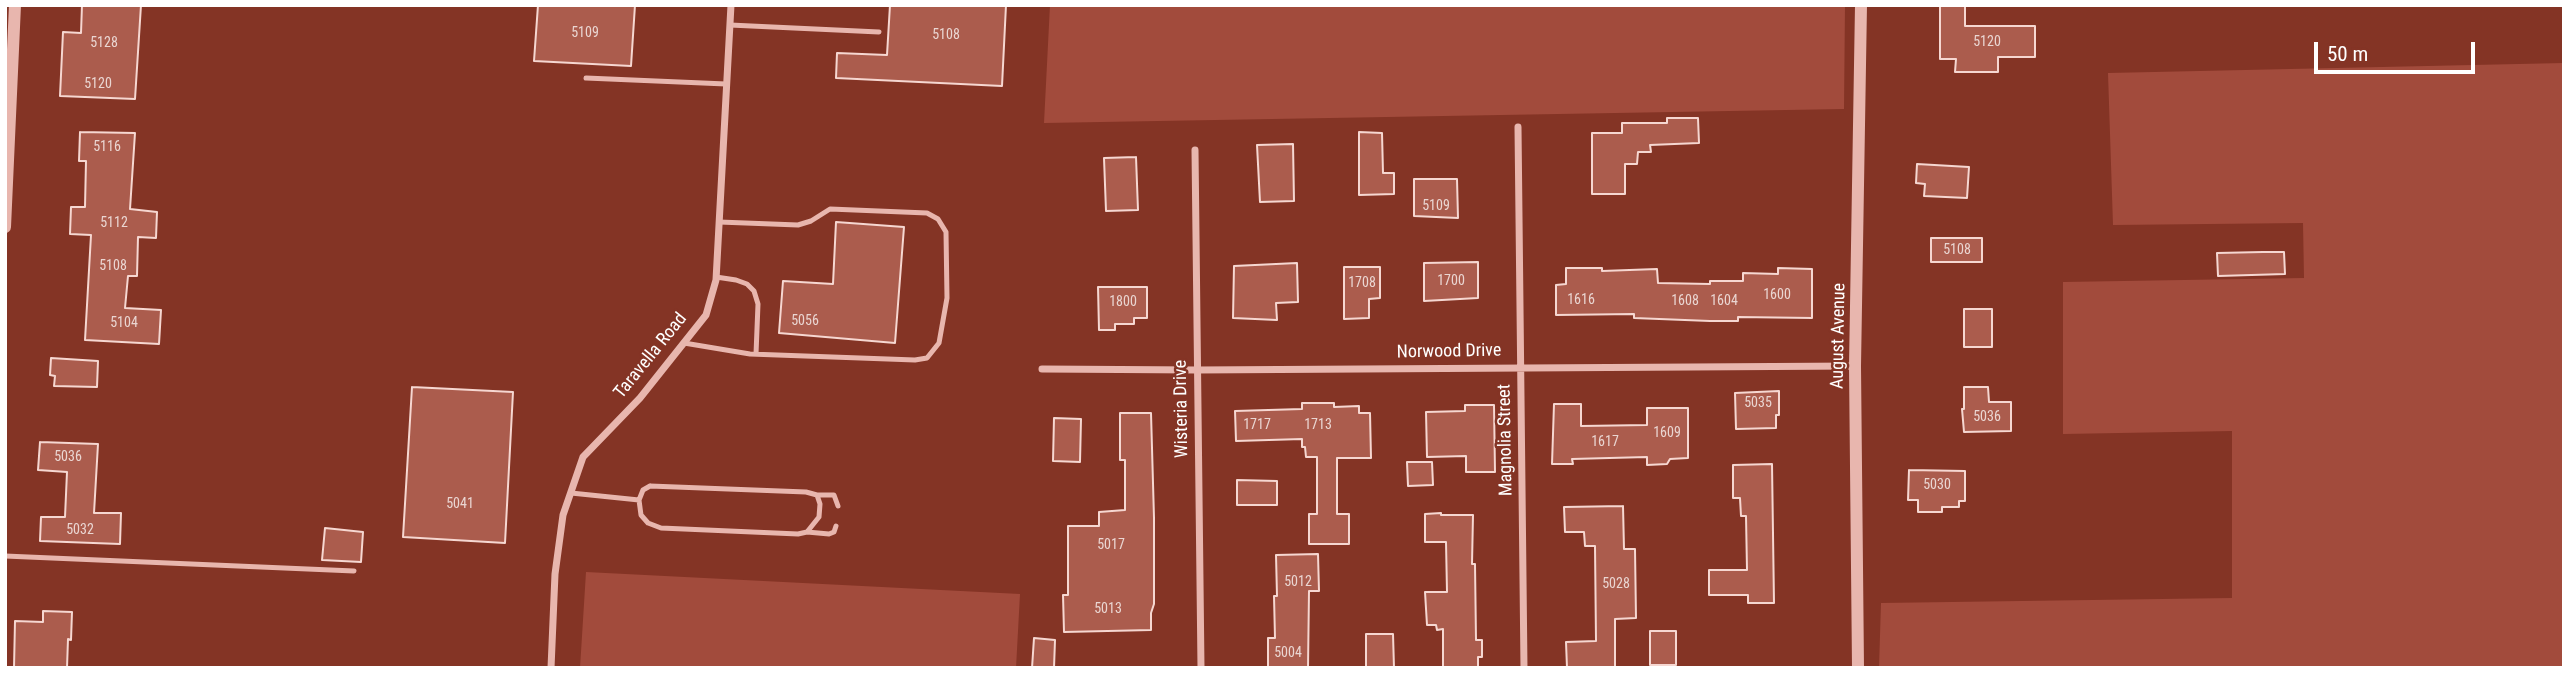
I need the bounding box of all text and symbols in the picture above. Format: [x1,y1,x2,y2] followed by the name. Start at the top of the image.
[571,25,599,41] house number: 5109
[932,27,960,43] house number: 5108
[2317,28,2478,72] scale bar
[1973,34,2001,50] house number: 5120
[90,35,118,51] house number: 5128
[2327,42,2368,66] text: 50 m
[84,76,112,92] house number: 5120
[93,139,121,155] house number: 5116
[1422,198,1450,214] house number: 5109
[100,215,128,231] house number: 5112
[1943,242,1971,258] house number: 5108
[99,258,127,274] house number: 5108
[1437,273,1465,289] house number: 1700
[1348,275,1376,291] house number: 1708
[1827,283,1851,389] street label: August Avenue
[1763,287,1791,303] house number: 1600
[1567,292,1595,308] house number: 1616
[1671,293,1699,309] house number: 1608
[1710,293,1738,309] house number: 1604
[1109,294,1137,310] house number: 1800
[610,309,692,403] street label: Taravella Road
[791,313,819,329] house number: 5056
[110,315,138,331] house number: 5104
[1397,340,1501,364] street label: Norwood Drive
[1170,360,1194,458] street label: Wisteria Drive
[1494,384,1518,496] street label: Magnolia Street
[1744,395,1772,411] house number: 5035
[1973,409,2001,425] house number: 5036
[1243,417,1271,433] house number: 1717
[1304,417,1332,433] house number: 1713
[1653,425,1681,441] house number: 1609
[1591,434,1619,450] house number: 1617
[54,449,82,465] house number: 5036
[1923,477,1951,493] house number: 5030
[446,496,474,512] house number: 5041
[66,522,94,538] house number: 5032
[1097,537,1125,553] house number: 5017
[1284,574,1312,590] house number: 5012
[1602,576,1630,592] house number: 5028
[1094,601,1122,617] house number: 5013
[1274,645,1302,661] house number: 5004

